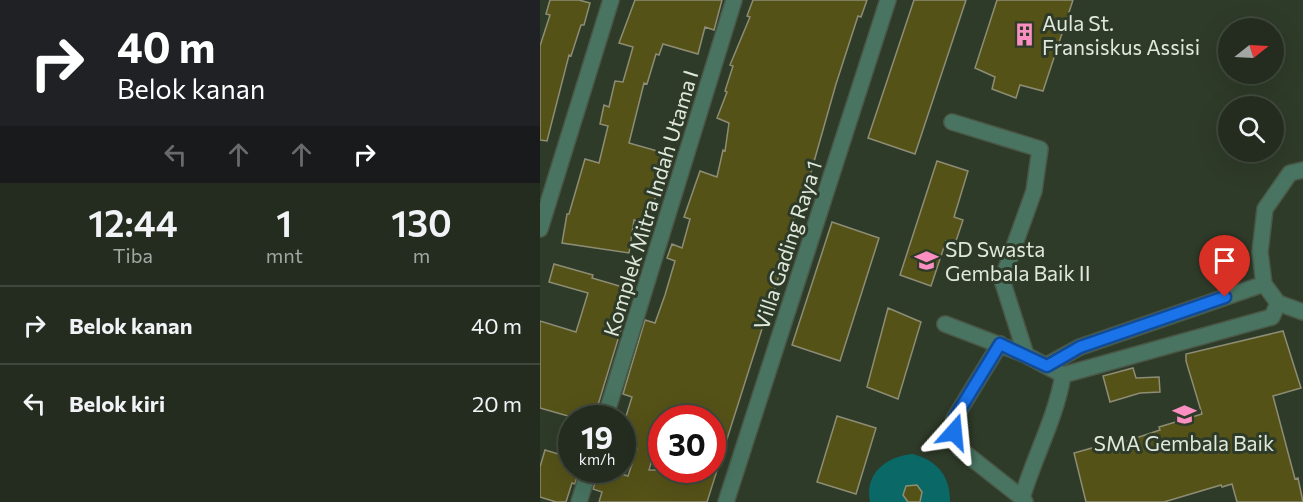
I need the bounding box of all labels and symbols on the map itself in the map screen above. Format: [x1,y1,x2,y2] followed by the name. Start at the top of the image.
[1042,10,1200,59] place label: Aula St. Fransiskus Assisi
[1218,18,1284,84] north arrow
[1011,21,1037,47] building icon: Aula St. Fransiskus Assisi
[598,67,702,339] street label: Komplek Mitra Indah Utama I
[748,157,826,333] street label: Villa Gading Raya 1
[1199,235,1250,297] pin
[945,236,1091,285] place label: SD Swasta Gembala Baik II
[914,247,940,273] school or university icon: SD Swasta Gembala Baik II
[922,400,986,464] position arrow
[1171,401,1197,427] school or university icon: SMA Gembala Baik
[648,405,726,483] speed limit sign: 30
[1094,430,1274,455] place label: SMA Gembala Baik

